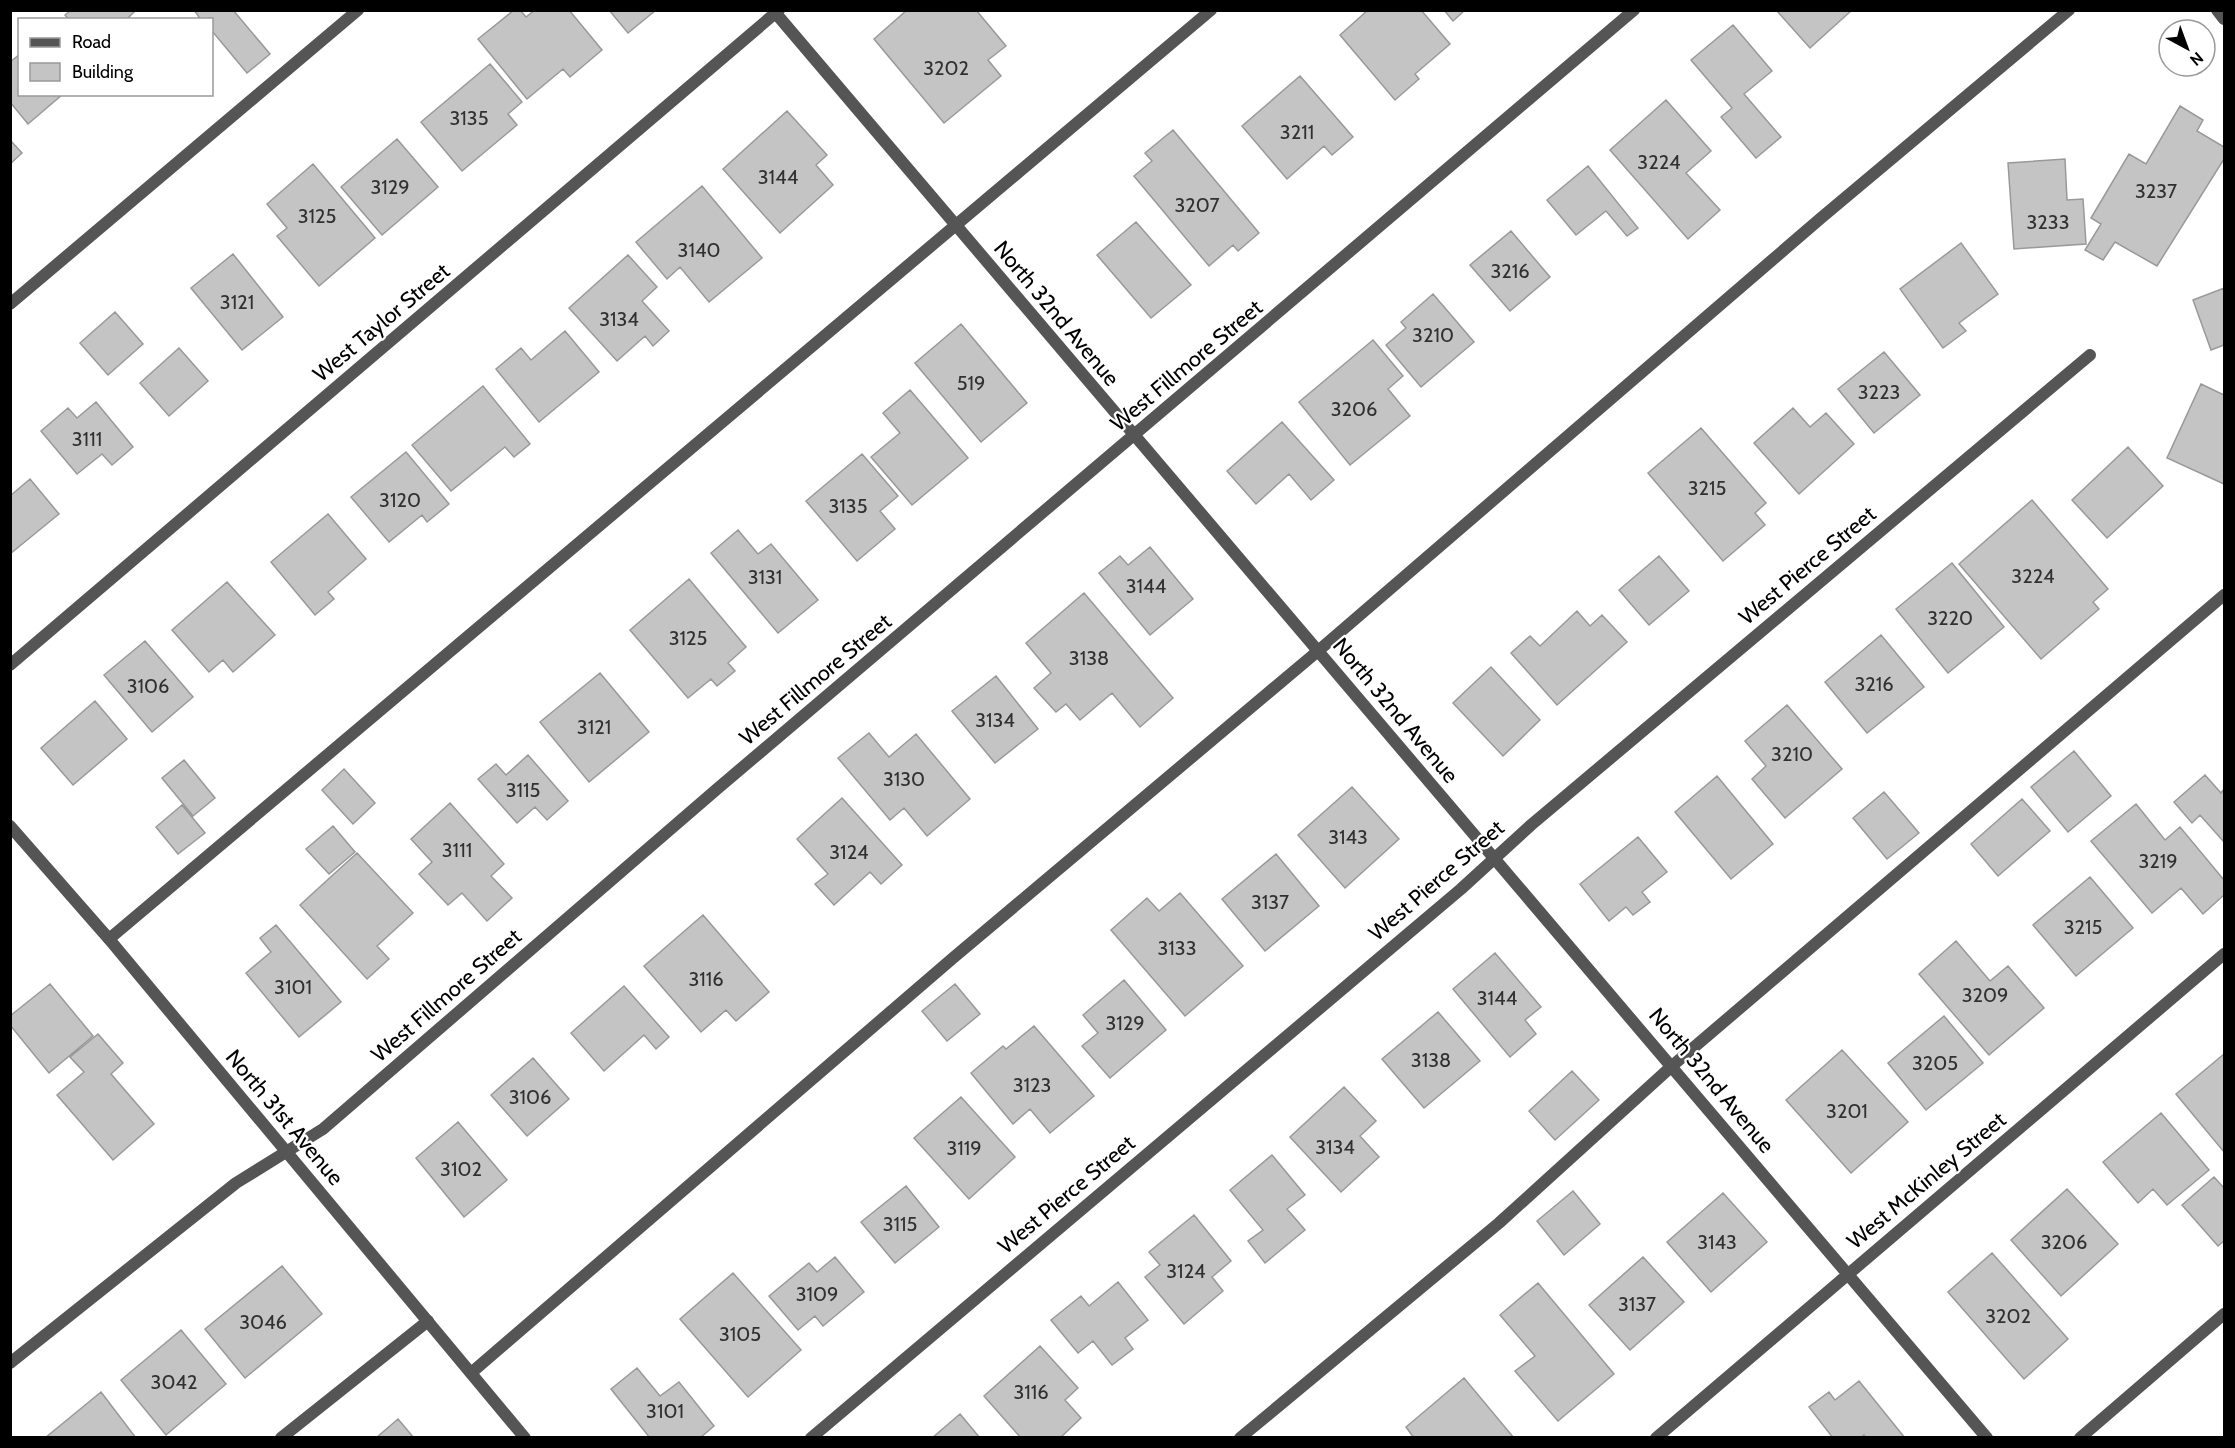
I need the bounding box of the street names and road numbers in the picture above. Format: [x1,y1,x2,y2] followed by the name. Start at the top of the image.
[988,235,1125,391] street label: North 32nd Avenue
[308,257,456,387] street label: West Taylor Street
[1105,294,1268,437] street label: West Fillmore Street
[1733,500,1882,630] street label: West Pierce Street
[734,608,897,751] street label: West Fillmore Street
[1327,632,1464,788] street label: North 32nd Avenue
[1363,814,1510,946] street label: West Pierce Street
[366,923,527,1068] street label: West Fillmore Street
[1643,1002,1780,1158] street label: North 32nd Avenue
[220,1044,349,1191] street label: North 31st Avenue
[1841,1106,2012,1255] street label: West McKinley Street
[992,1129,1141,1259] street label: West Pierce Street

